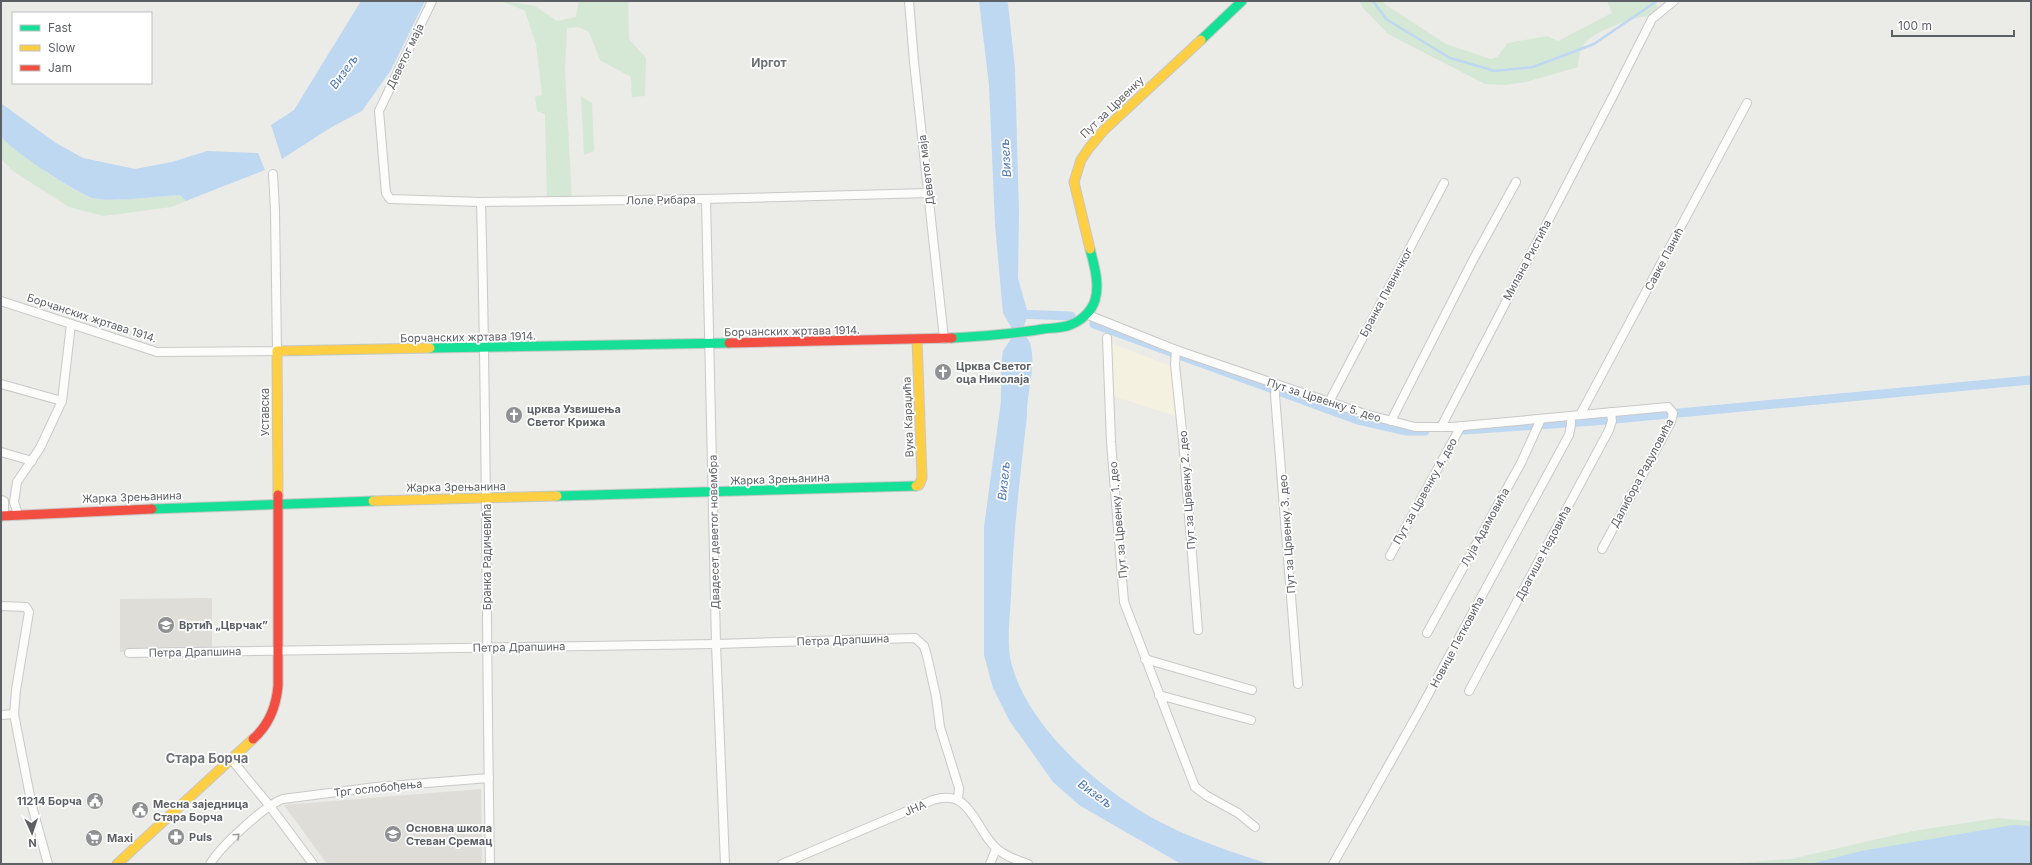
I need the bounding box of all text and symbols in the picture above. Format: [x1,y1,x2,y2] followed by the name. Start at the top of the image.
[12,12,152,84] legend
[1892,12,2014,38] scale bar
[1898,18,1932,33] text: 100 m
[48,20,72,35] text: Fast
[383,21,427,91] street label: Деветог маја
[48,40,76,55] text: Slow
[326,52,361,92] water label: Визељ
[751,55,787,70] district label: Иргот
[48,60,72,75] text: Jam
[1077,73,1147,141] street label: Пут за Црвенку
[915,134,937,206] street label: Деветог маја
[997,138,1014,178] water label: Визељ
[626,192,696,208] street label: Лоле Рибара
[1500,217,1554,303] street label: Милана Ристића
[1642,225,1686,293] street label: Савке Панић
[1357,245,1416,339] street label: Бранка Пивничког
[25,290,159,346] street label: Борчанских жртава 1914.
[724,323,860,339] street label: Борчанских жртава 1914.
[400,329,536,345] street label: Борчанских жртава 1914.
[956,359,1031,386] place label: Црква Светог оца Николаја
[933,362,953,382] church icon: Црква Светог оца Николаја
[1265,375,1383,425] street label: Пут за Црвенку 5. део
[900,376,916,458] street label: Вука Караџића
[258,388,272,436] street label: Уставска
[527,402,621,429] place label: црква Узвишења Светог Крижа
[504,405,524,425] church icon: црква Узвишења Светог Крижа
[1607,416,1677,530] street label: Далибора Радуловића
[1176,430,1198,550] street label: Пут за Црвенку 2. део
[1390,435,1460,547] street label: Пут за Црвенку 4. део
[706,455,722,609] street label: Двадесет деветог новембра
[994,461,1013,501] water label: Визељ
[1106,461,1130,579] street label: Пут за Црвенку 1. део
[730,470,830,488] street label: Жарка Зрењанина
[1276,474,1298,594] street label: Пут за Црвенку 3. део
[406,479,506,495] street label: Жарка Зрењанина
[1458,485,1512,569] street label: Луја Адамовића
[82,488,182,506] street label: Жарка Зрењанина
[1512,503,1574,603] street label: Драгише Недовића
[480,504,494,610] street label: Бранка Радичевића
[1427,594,1487,690] street label: Новице Петковића
[156,615,176,635] school or university icon: Вртић „Цврчак”
[179,618,268,632] place label: Вртић „Цврчак”
[796,631,890,649] street label: Петра Драпшина
[473,639,565,655] street label: Петра Драпшина
[149,644,241,660] street label: Петра Драпшина
[166,750,248,766] district label: Стара Борча
[333,776,423,800] street label: Трг ослобођења
[1075,776,1115,811] water label: Визељ
[85,791,105,811] public building icon: 11214 Борча
[17,794,82,808] place label: 11214 Борча
[153,797,248,824] place label: Месна заједница Стара Борча
[902,797,928,819] street label: ЈНА
[130,800,150,820] public building icon: Месна заједница Стара Борча
[12,813,52,853] north arrow
[406,821,492,848] place label: Основна школа Стеван Сремац
[383,824,403,844] school or university icon: Основна школа Стеван Сремац
[166,827,186,847] pharmacy icon: Puls
[84,828,104,848] supermarket icon: Maxi
[189,830,212,844] place label: Puls
[107,831,133,845] place label: Maxi
[232,833,239,840] one-way arrow
[28,836,37,850] text: N

